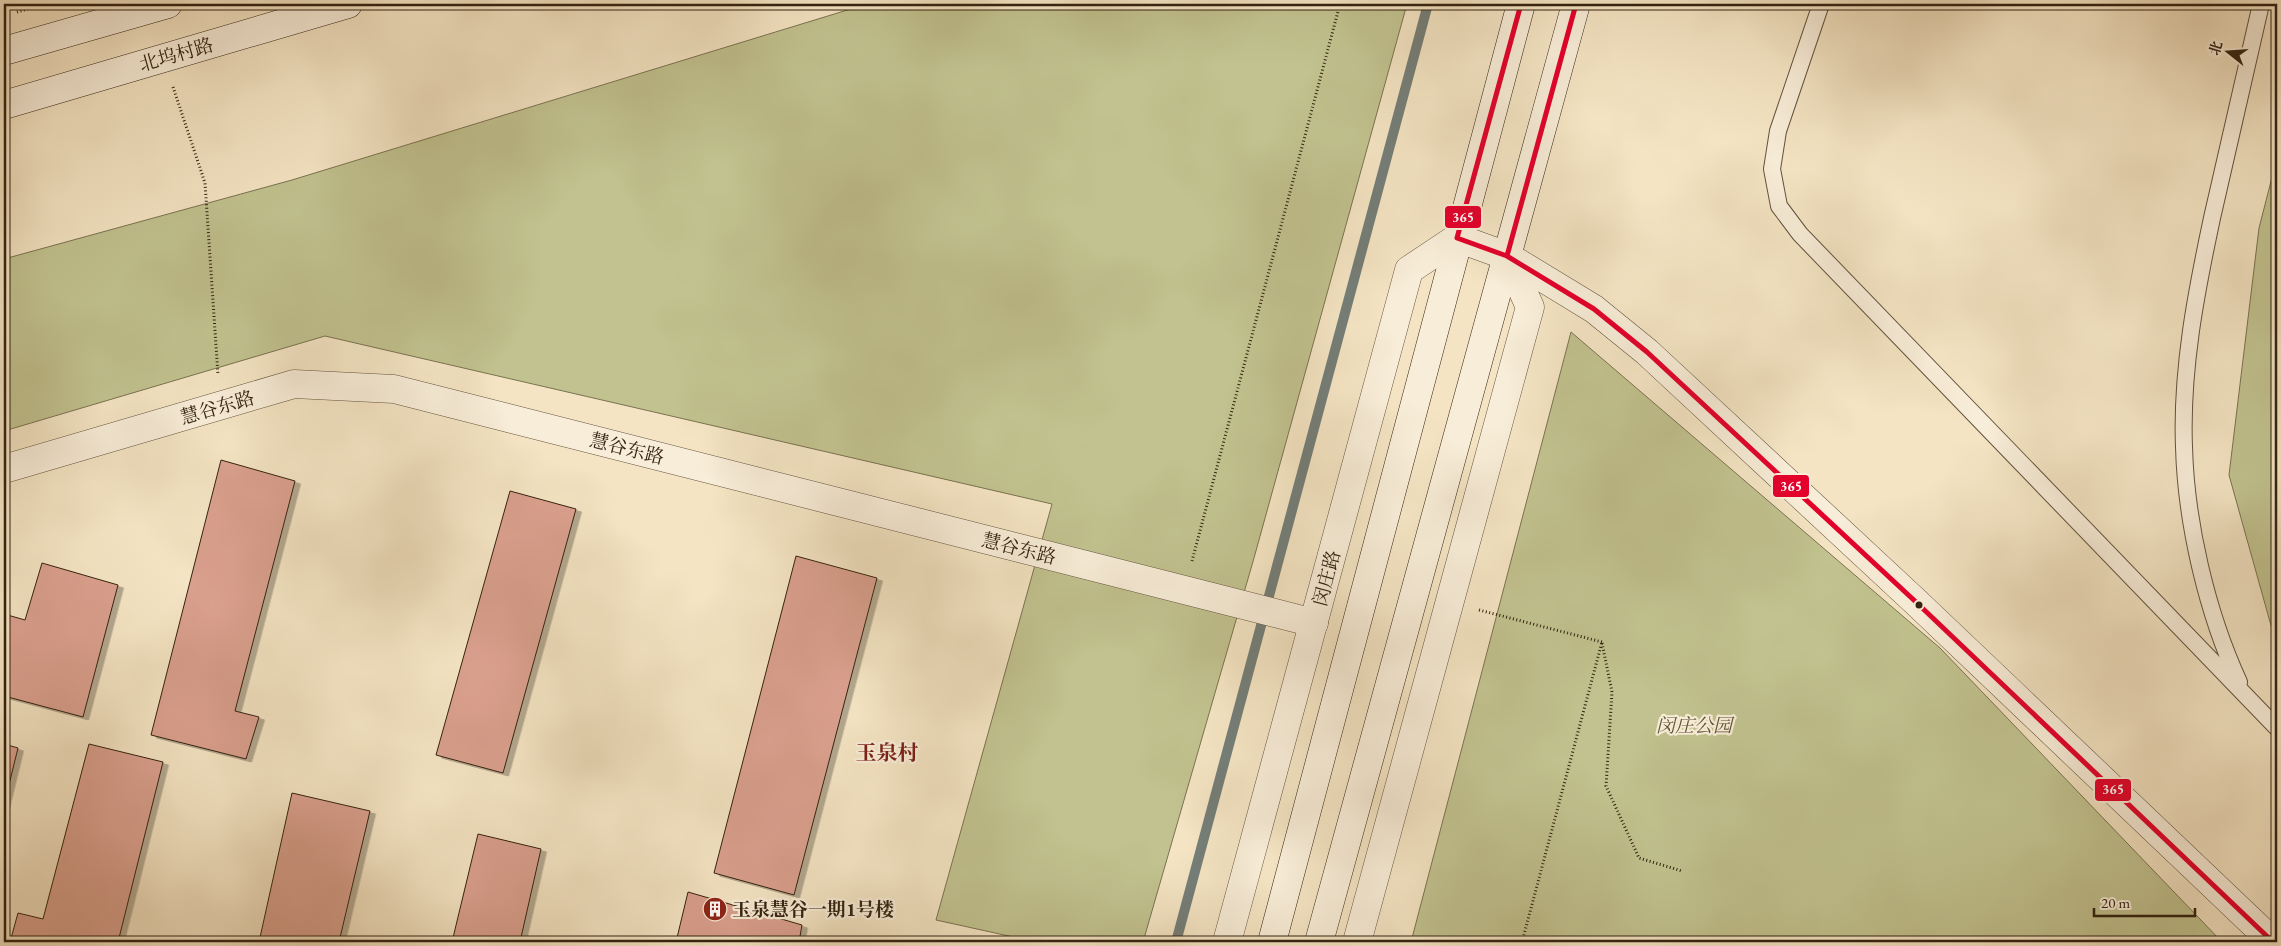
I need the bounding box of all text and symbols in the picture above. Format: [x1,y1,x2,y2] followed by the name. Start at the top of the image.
[2204,28,2254,78] north arrow
[136,32,216,77] street label: 北坞村路
[2205,39,2226,58] text: 北
[1444,205,1482,229] line badge: 365
[1452,208,1474,226] text: 365
[177,385,257,430] street label: 慧谷东路
[587,427,667,470] street label: 慧谷东路
[1772,474,1810,498] line badge: 365
[1780,477,1802,495] text: 365
[979,527,1059,570] street label: 慧谷东路
[1307,547,1346,609] street label: 闵庄路
[1914,600,1924,610] unlabelled marker
[1656,713,1735,738] park label: 闵庄公园
[856,739,919,766] district label: 玉泉村
[2094,778,2132,802] line badge: 365
[2102,780,2124,798] text: 365
[2094,886,2195,918] scale bar
[2101,893,2130,912] text: 20 m
[702,896,728,922] building icon: 玉泉慧谷一期1号楼
[732,897,894,922] place label: 玉泉慧谷一期1号楼

